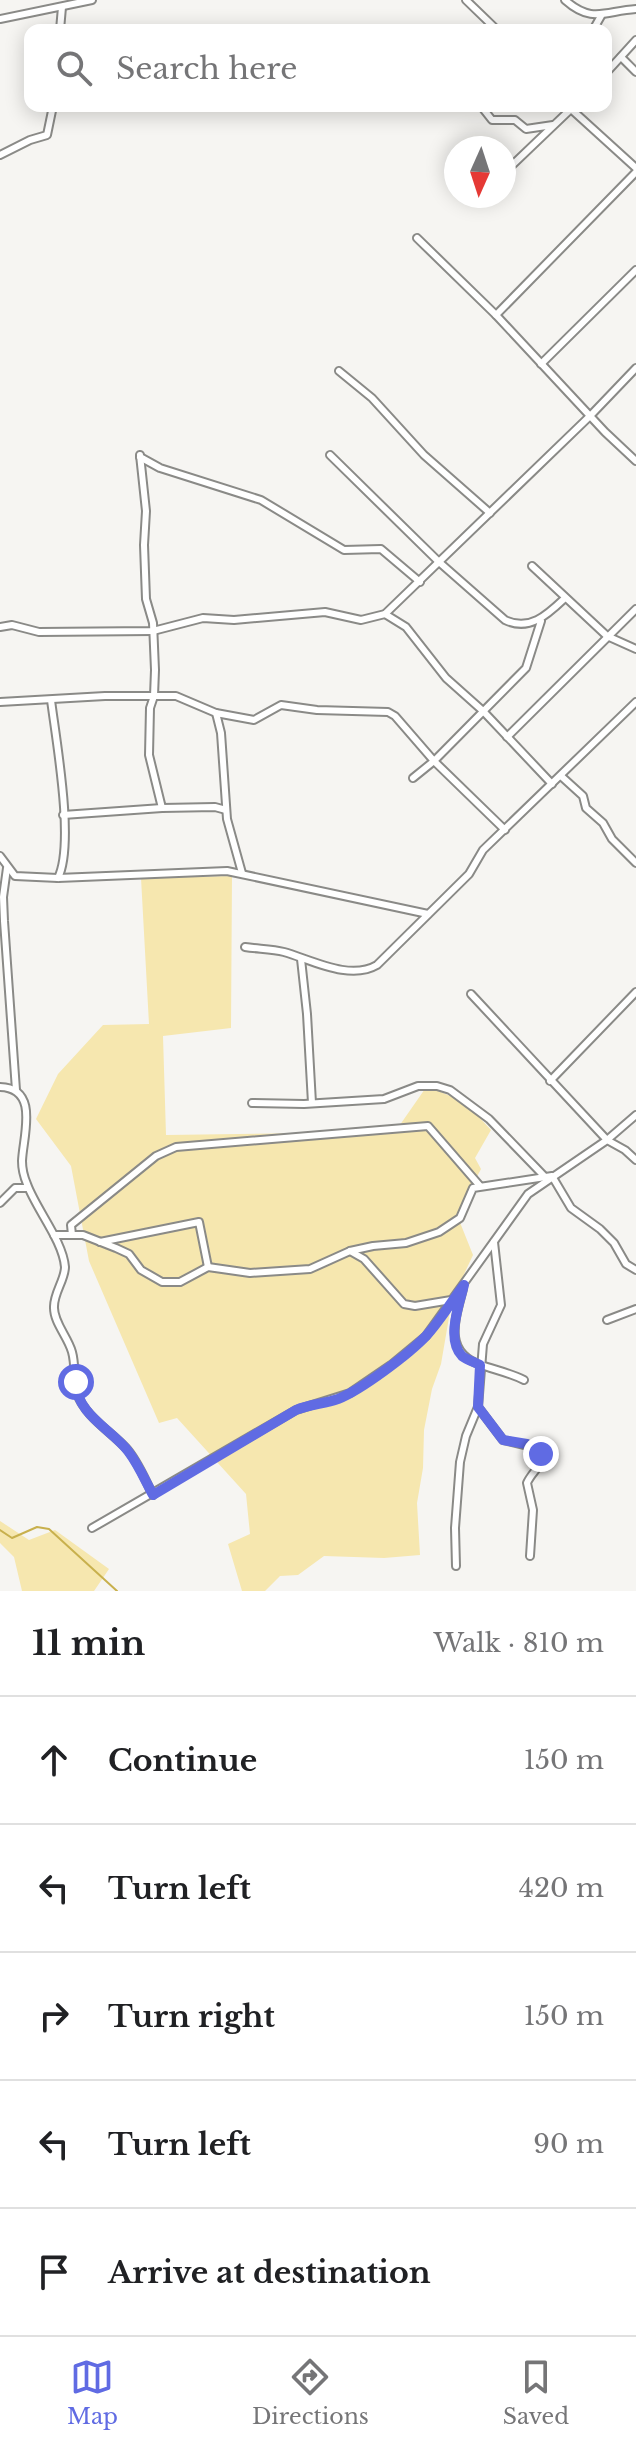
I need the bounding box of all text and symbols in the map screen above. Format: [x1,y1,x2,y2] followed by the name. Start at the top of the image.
[24,24,612,112] search box
[52,46,96,90] icon: search
[116,50,297,87] text: Search here
[444,136,516,208] north arrow
[58,1364,94,1400] route start
[523,1436,559,1472] route end
[32,1622,145,1664] text: 11 min
[434,1627,604,1659] text: Walk · 810 m
[32,1738,76,1782] icon: ahead
[108,1742,257,1779] text: Continue
[524,1744,604,1776] text: 150 m
[32,1866,76,1910] icon: left
[108,1870,251,1907] text: Turn left
[519,1872,604,1904] text: 420 m
[32,1994,76,2038] icon: right
[108,1998,275,2035] text: Turn right
[524,2000,604,2032] text: 150 m
[32,2122,76,2166] icon: left
[108,2126,251,2163] text: Turn left
[533,2128,604,2160] text: 90 m
[32,2250,76,2294] icon: arrive
[108,2254,431,2291] text: Arrive at destination
[67,2355,118,2430] tab: Map
[252,2355,369,2430] tab: Directions
[503,2355,569,2430] tab: Saved

